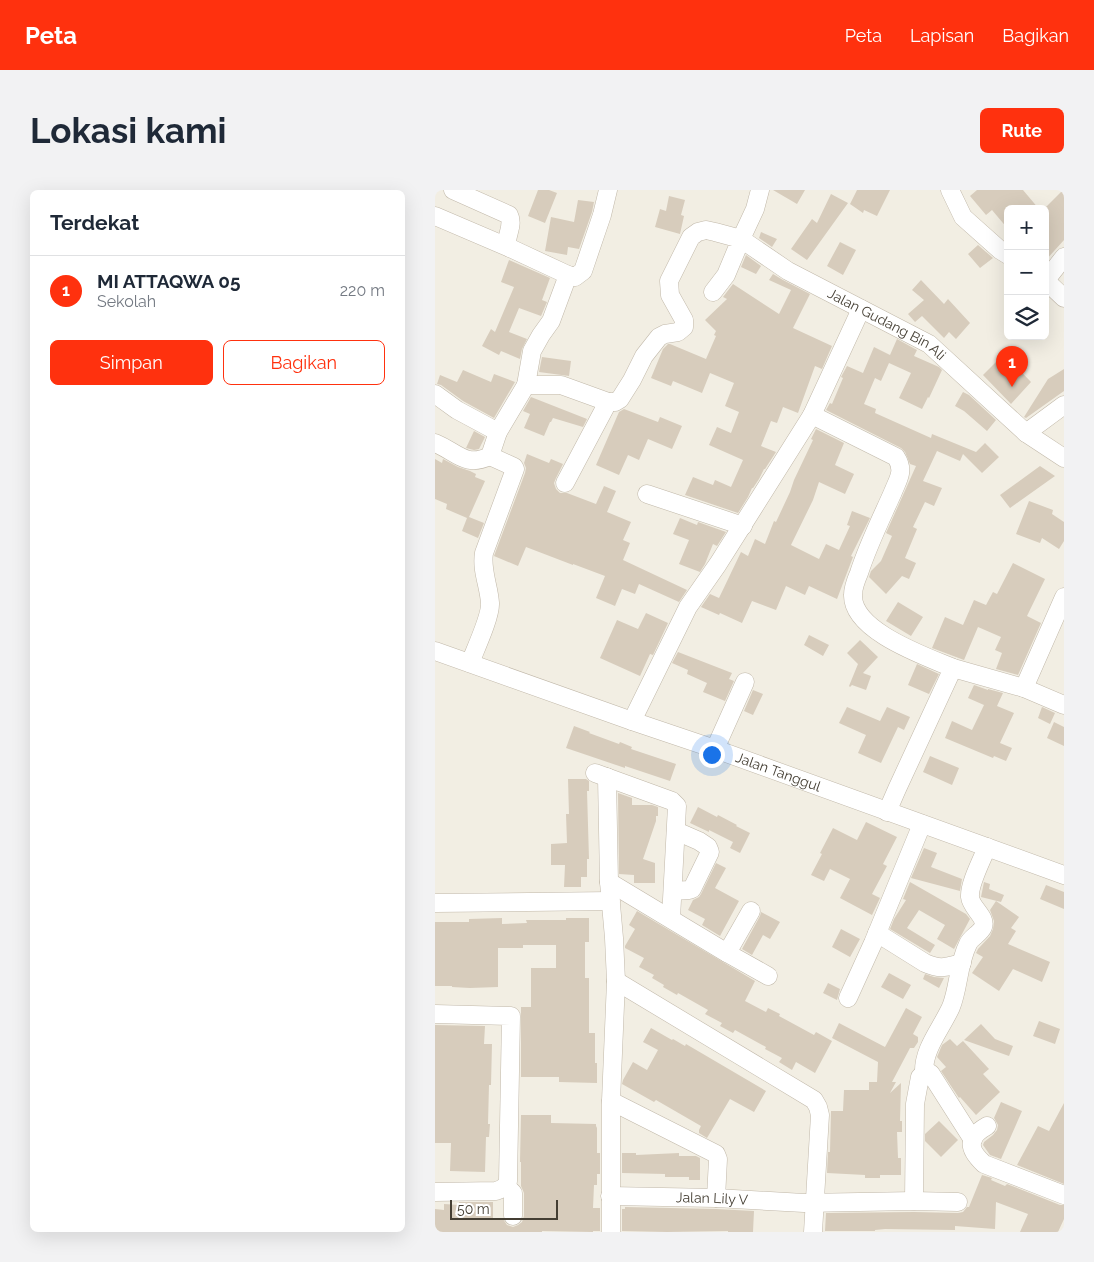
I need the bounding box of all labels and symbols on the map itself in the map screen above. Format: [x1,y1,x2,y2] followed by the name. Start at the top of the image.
[825,285,949,363] street label: Jalan Gudang Bin Ali
[996,346,1028,387] pin: 1
[699,742,725,768] your location
[734,749,823,795] street label: Jalan Tanggul
[676,1189,749,1208] street label: Jalan Lily V
[450,1197,557,1220] scale bar

